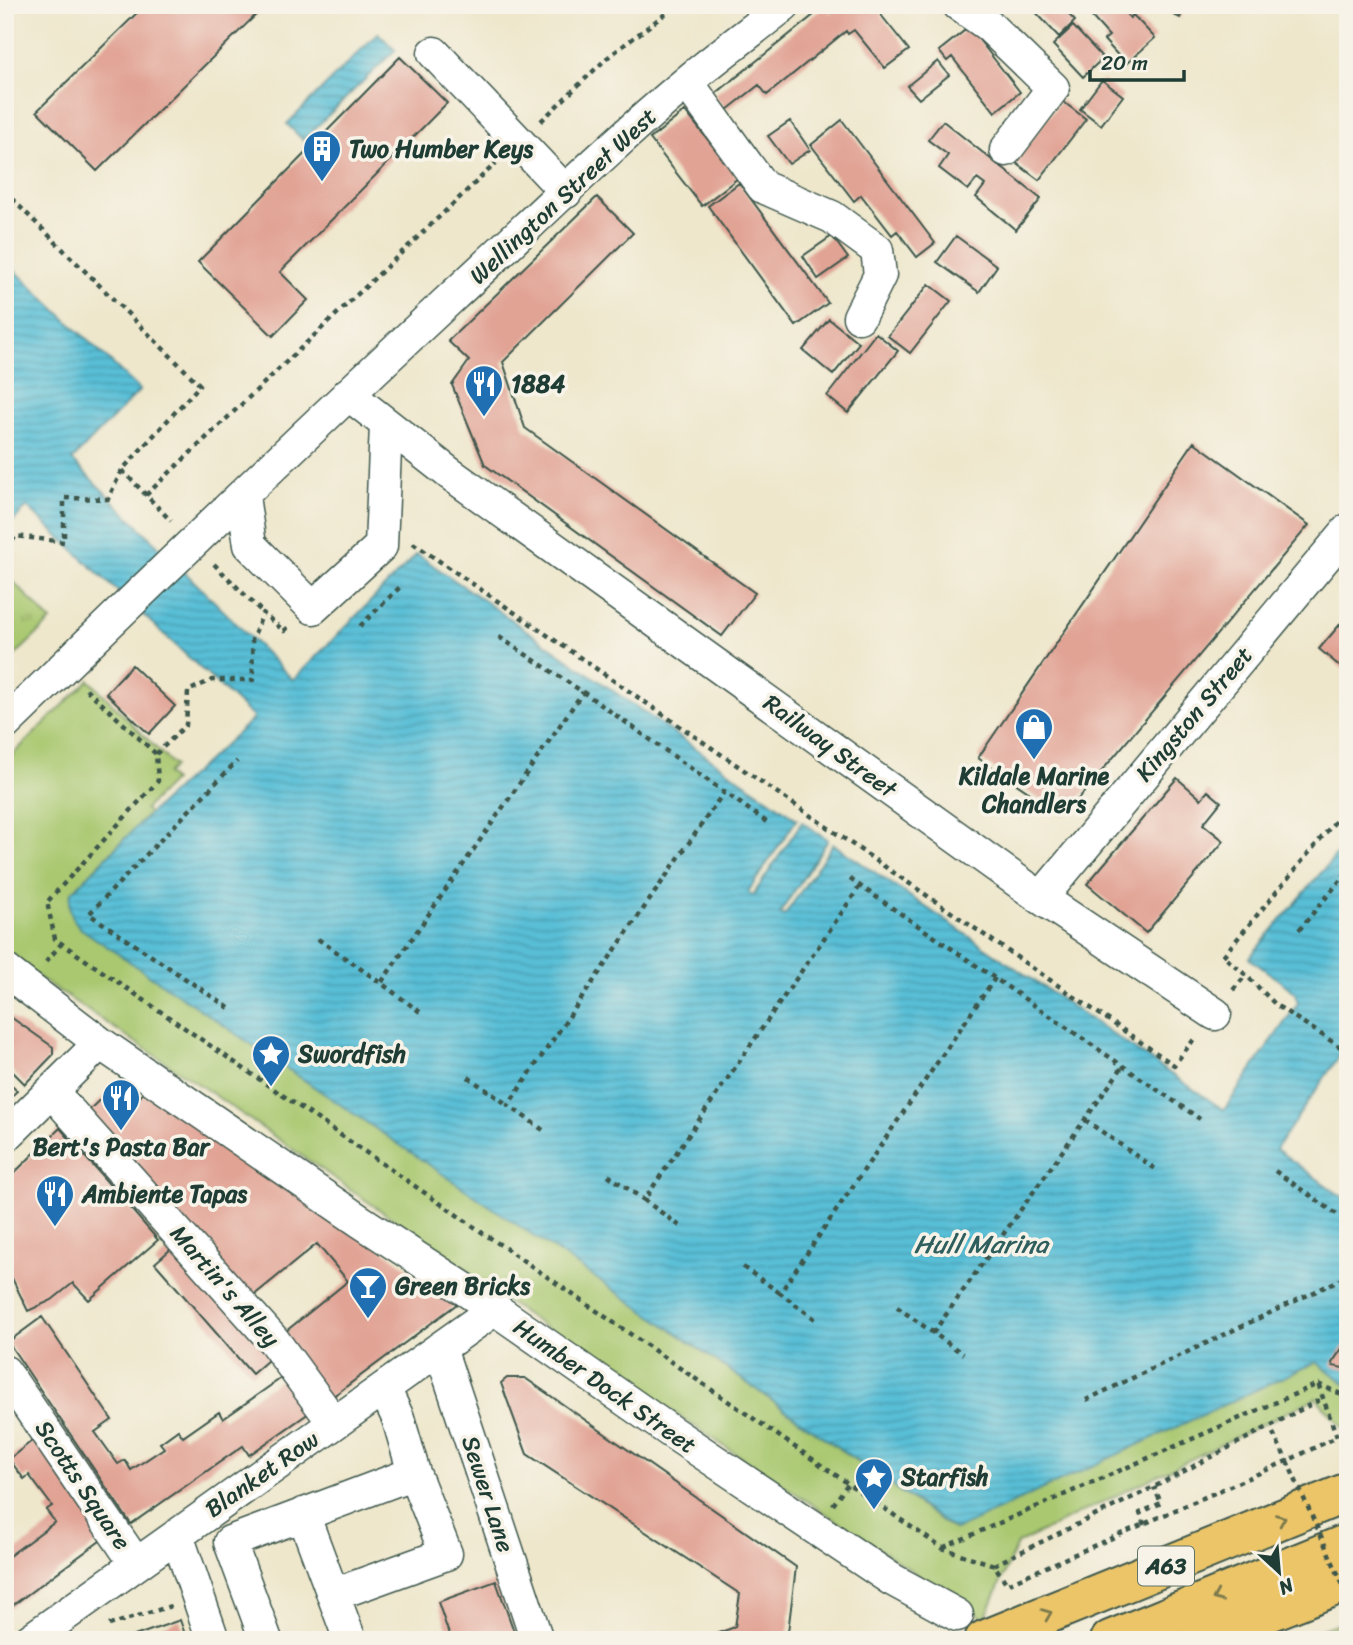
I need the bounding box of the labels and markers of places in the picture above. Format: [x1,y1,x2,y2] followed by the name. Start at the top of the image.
[301,128,343,183] building icon: Two Humber Keys
[349,128,534,170] place label: Two Humber Keys
[463,363,505,418] restaurant icon: 1884
[511,363,565,405] place label: 1884
[1013,706,1055,761] shop icon: Kildale Marine Chandlers
[958,755,1109,825] place label: Kildale Marine Chandlers
[250,1033,292,1088] place icon: Swordfish
[297,1033,406,1075] place label: Swordfish
[100,1077,142,1132] restaurant icon: Bert's Pasta Bar
[33,1126,211,1168] place label: Bert's Pasta Bar
[34,1173,76,1228] restaurant icon: Ambiente Tapas
[81,1173,248,1215] place label: Ambiente Tapas
[347,1265,389,1320] bar icon: Green Bricks
[395,1265,531,1307] place label: Green Bricks
[853,1456,895,1511] place icon: Starfish
[900,1456,989,1498] place label: Starfish

